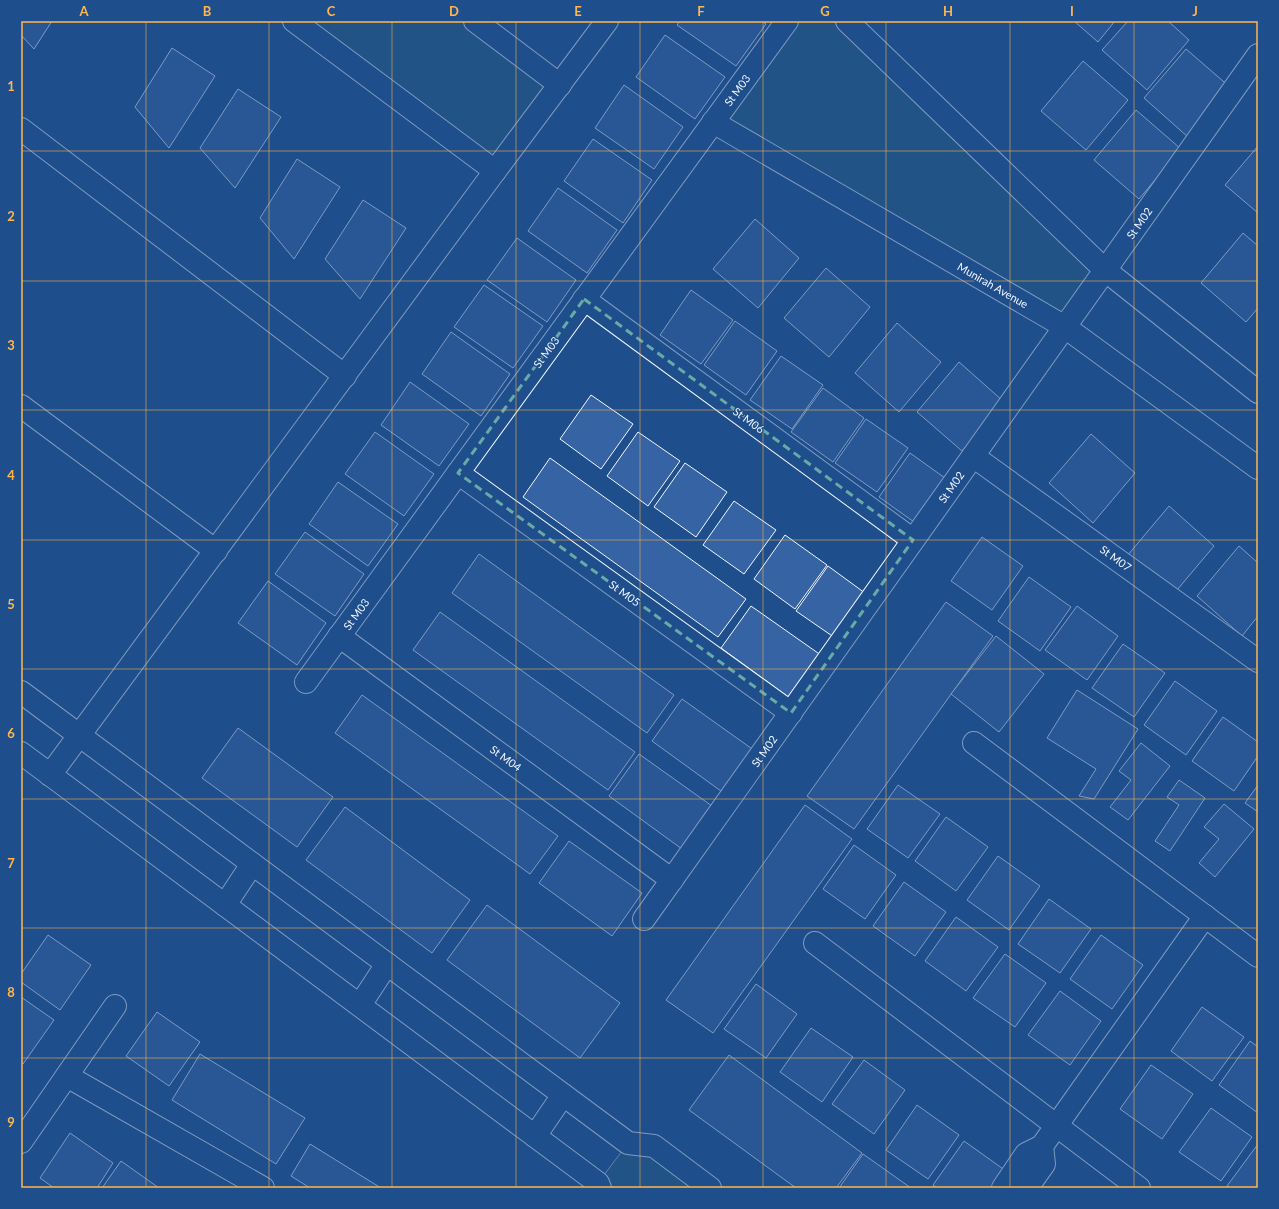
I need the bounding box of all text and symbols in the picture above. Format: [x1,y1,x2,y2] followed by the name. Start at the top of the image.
[78,3,89,19] text: A
[203,3,212,19] text: B
[327,3,336,19] text: C
[449,3,459,19] text: D
[574,3,582,19] text: E
[697,3,705,19] text: F
[820,3,830,19] text: G
[943,3,953,19] text: H
[1070,3,1074,19] text: I
[1192,3,1198,19] text: J
[721,72,753,108] street label: St M03
[7,78,15,94] text: 1
[1124,205,1154,241] street label: St M02
[7,208,15,224] text: 2
[955,260,1031,311] street label: Munirah Avenue
[530,334,562,370] street label: St M03
[7,337,15,353] text: 3
[731,404,767,436] street label: St M06
[7,467,15,483] text: 4
[936,469,966,505] street label: St M02
[1098,542,1134,574] street label: St M07
[607,577,643,609] street label: St M05
[7,596,15,612] text: 5
[340,596,372,632] street label: St M03
[7,725,15,741] text: 6
[749,733,779,769] street label: St M02
[488,742,525,774] street label: St M04
[7,855,15,871] text: 7
[7,984,15,1000] text: 8
[7,1114,15,1130] text: 9

